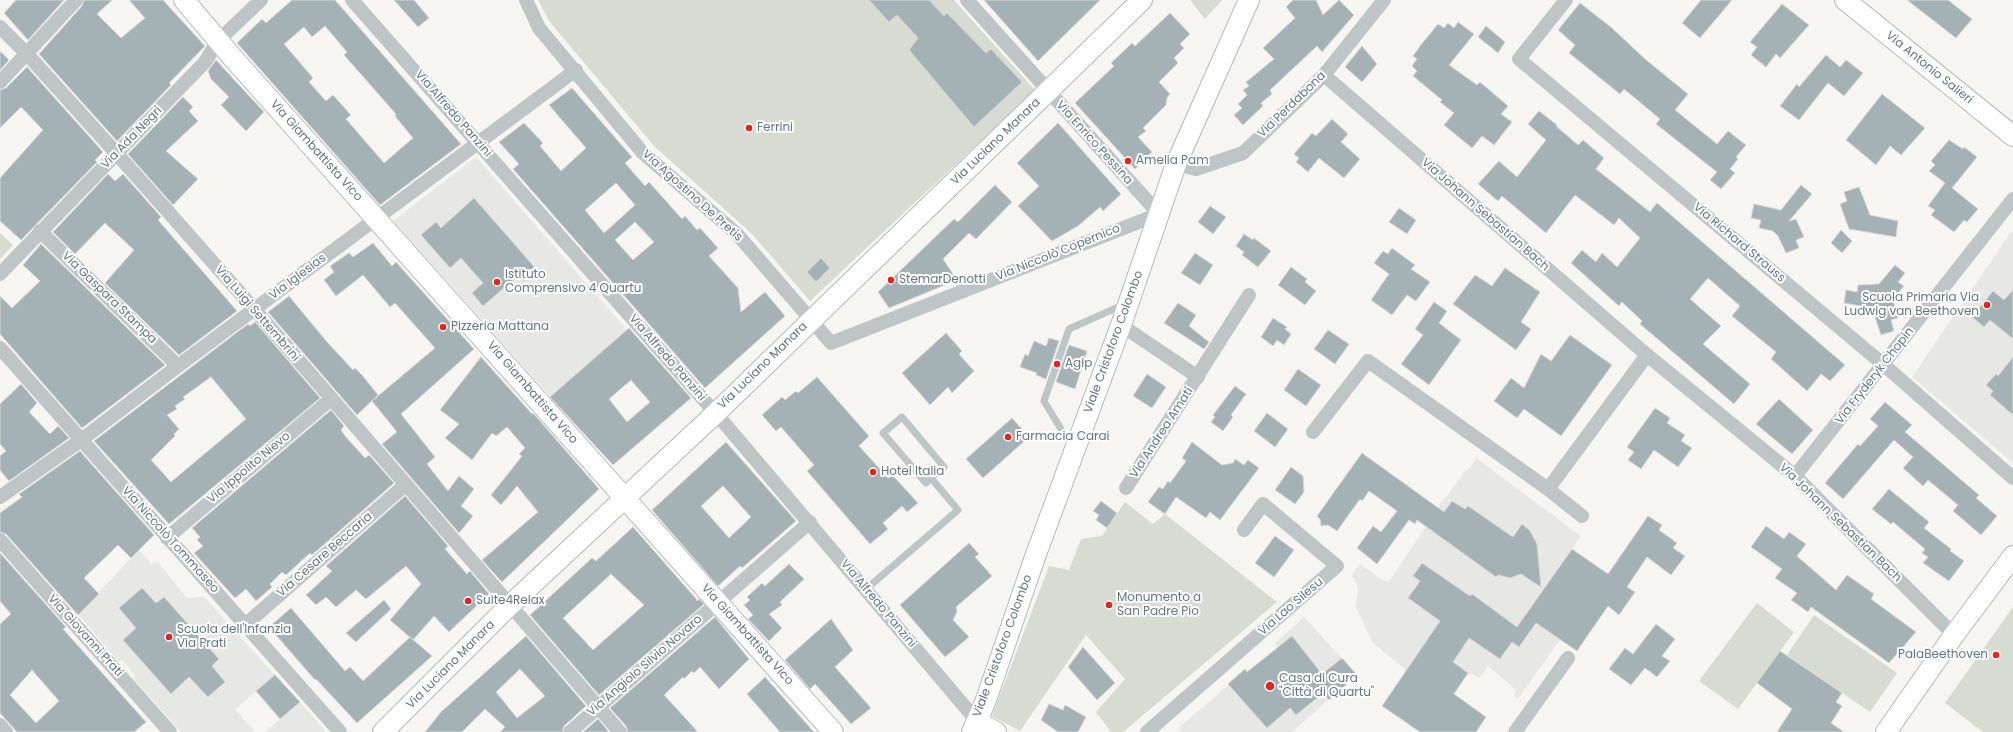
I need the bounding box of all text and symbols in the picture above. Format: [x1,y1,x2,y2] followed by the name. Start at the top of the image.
[1883,29,1975,107] street label: Via Antonio Salieri
[411,68,495,160] street label: Via Alfredo Panzini
[1255,69,1329,141] street label: Via Perdabona
[948,95,1044,189] street label: Via Luciano Manara
[267,97,365,205] street label: Via Giambattista Vico
[1053,98,1135,188] street label: Via Enrico Pessina
[99,104,165,172] street label: Via Ada Negri
[757,121,793,135] place label: Ferrini
[744,123,754,133] marker: Ferrini
[639,147,745,245] street label: Via Agostino De Pretis
[1136,154,1209,168] place label: Amelia Pam
[1123,156,1133,166] marker: Amelia Pam
[1418,156,1552,274] street label: Via Johann Sebastian Bach
[1690,200,1788,286] street label: Via Richard Strauss
[994,222,1122,284] street label: Via Niccolò Copernico
[59,249,159,347] street label: Via Gaspara Stampa
[267,251,329,303] street label: Via Iglesias
[212,263,302,365] street label: Via Luigi Settembrini
[505,268,641,296] place label: Istituto Comprensivo 4 Quartu
[1081,269,1147,415] street label: Viale Cristoforo Colombo
[899,273,986,287] place label: StemarDenotti
[886,275,896,285] marker: StemarDenotti
[492,277,502,287] marker: Istituto Comprensivo 4 Quartu
[1844,291,1979,319] place label: Scuola Primaria Via Ludwig van Beethoven
[1982,300,1992,310] marker: Scuola Primaria Via Ludwig van Beethoven
[625,312,709,404] street label: Via Alfredo Panzini
[715,319,811,413] street label: Via Luciano Manara
[451,320,549,334] place label: Pizzeria Mattana
[438,322,448,332] marker: Pizzeria Mattana
[1833,325,1917,427] street label: Via Fryderyk Chopin
[484,339,580,447] street label: Via Giambattista Vico
[1065,357,1092,371] place label: Agip
[1052,359,1062,369] marker: Agip
[1127,385,1197,481] street label: Via Andrea Amati
[205,429,293,507] street label: Via Ippolito Nievo
[1016,430,1110,444] place label: Farmacia Carai
[1003,432,1013,442] marker: Farmacia Carai
[1776,461,1904,585] street label: Via Johann Sebastian Bach
[881,465,944,479] place label: Hotel Italia
[868,467,878,477] marker: Hotel Italia
[118,484,222,596] street label: Via Niccolò Tommaseo
[274,510,376,600] street label: Via Cesare Beccaria
[837,557,919,651] street label: Via Alfredo Panzini
[970,573,1036,719] street label: Viale Cristoforo Colombo
[1256,575,1326,639] street label: Via Lao Silesu
[698,581,796,689] street label: Via Giambattista Vico
[1117,591,1201,619] place label: Monumento a San Padre Pio
[44,592,126,680] street label: Via Giovanni Prati
[476,594,545,608] place label: Suite4Relax
[463,596,473,606] marker: Suite4Relax
[1104,600,1114,610] marker: Monumento a San Padre Pio
[585,612,705,720] street label: Via Angiolo Silvio Novaro
[404,618,498,712] street label: Via Luciano Manara
[177,623,291,651] place label: Scuola dell'Infanzia Via Prati
[164,632,174,642] marker: Scuola dell'Infanzia Via Prati
[1898,648,1988,662] place label: PalaBeethoven
[1991,650,2001,660] marker: PalaBeethoven
[1279,672,1374,700] place label: Casa di Cura "Città di Quartu"
[1264,680,1276,692] marker: Casa di Cura "Città di Quartu"

